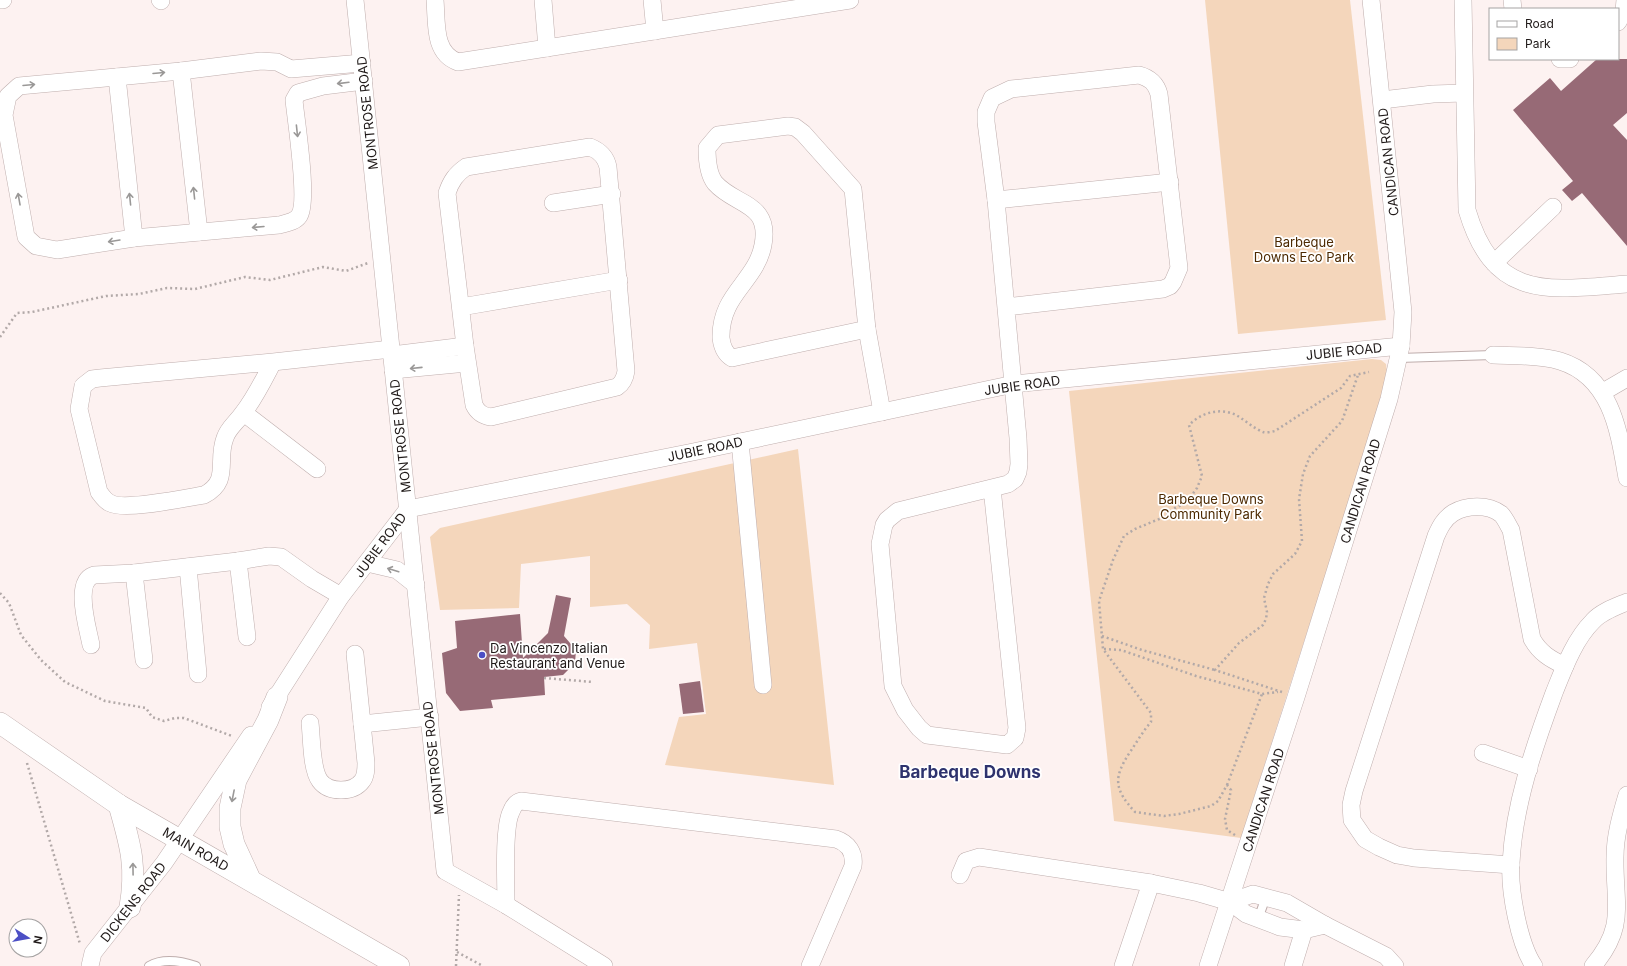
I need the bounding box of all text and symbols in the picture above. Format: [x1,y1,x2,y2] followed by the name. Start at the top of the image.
[1489,8,1619,60] legend
[1525,16,1554,31] text: Road
[1525,36,1551,51] text: Park
[353,55,381,171] street label: MONTROSE ROAD
[152,70,165,77] one-way arrow
[337,79,350,87] one-way arrow
[22,81,35,89] one-way arrow
[1374,107,1402,217] street label: CANDICAN ROAD
[293,124,301,137] one-way arrow
[191,187,198,200] one-way arrow
[15,193,23,206] one-way arrow
[127,193,134,206] one-way arrow
[252,223,265,230] one-way arrow
[1254,234,1354,265] park label: Barbeque Downs Eco Park
[108,237,121,245] one-way arrow
[1305,339,1383,363] street label: JUBIE ROAD
[410,364,423,371] one-way arrow
[983,372,1061,398] street label: JUBIE ROAD
[386,378,414,494] street label: MONTROSE ROAD
[666,433,744,465] street label: JUBIE ROAD
[1336,437,1384,545] street label: CANDICAN ROAD
[1158,491,1264,522] park label: Barbeque Downs Community Park
[351,510,409,580] street label: JUBIE ROAD
[387,566,400,573] one-way arrow
[490,640,625,671] place label: Da Vincenzo Italian Restaurant and Venue
[477,650,487,660] marker: Da Vincenzo Italian Restaurant and Venue
[419,700,447,816] street label: MONTROSE ROAD
[1239,746,1287,854] street label: CANDICAN ROAD
[899,762,1041,782] district label: Barbeque Downs
[228,789,236,802] one-way arrow
[160,824,232,874] street label: MAIN ROAD
[97,859,169,945] street label: DICKENS ROAD
[129,863,137,876] one-way arrow
[8,918,48,958] north arrow
[30,934,45,945] text: N

